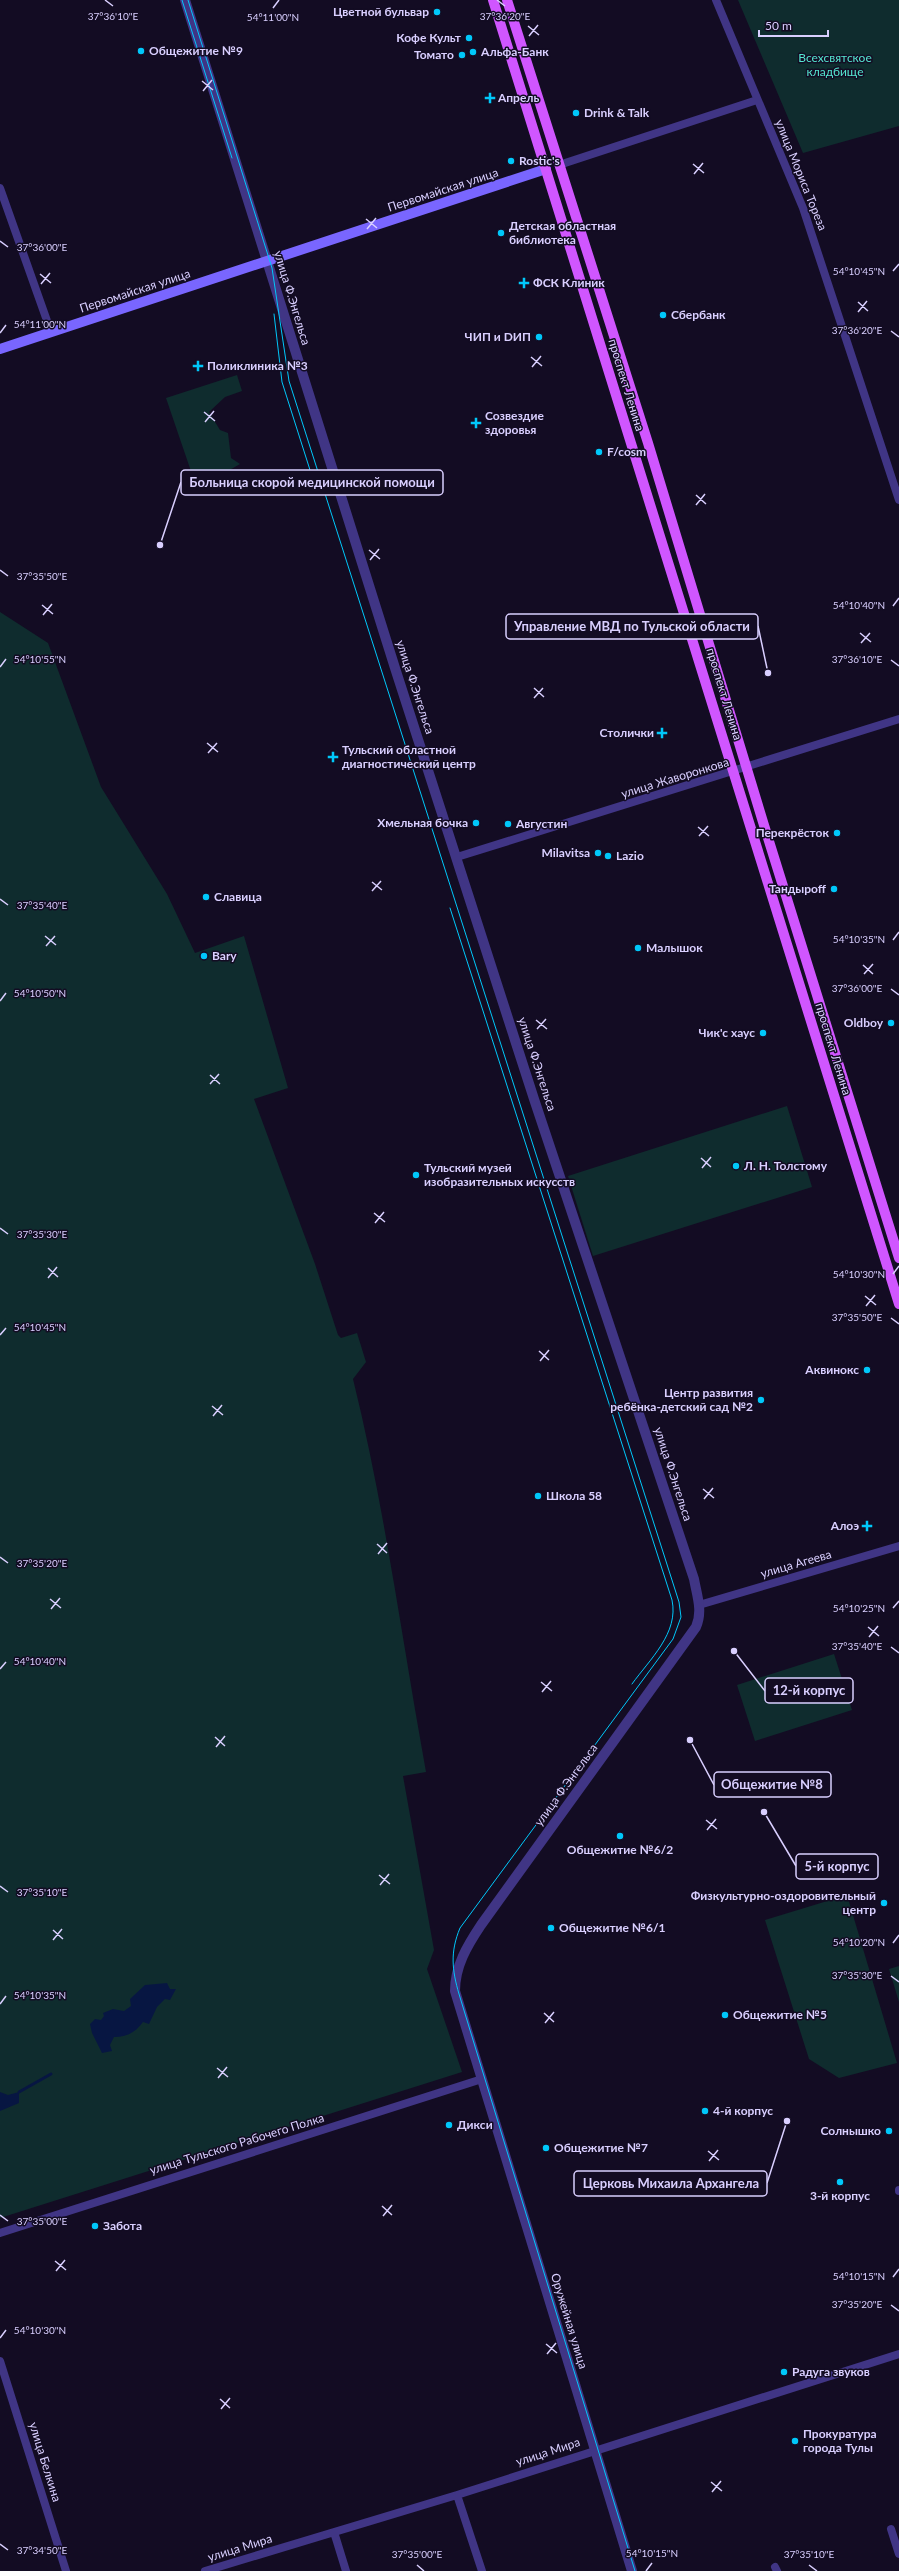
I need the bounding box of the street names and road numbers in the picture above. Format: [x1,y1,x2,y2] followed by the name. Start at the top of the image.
[772,117,831,233] street label: улица Мориса Тореза
[386,165,500,214] street label: Первомайская улица
[271,249,314,347] street label: улица Ф.Энгельса
[78,266,192,315] street label: Первомайская улица
[605,337,648,433] street label: проспект Ленина
[393,638,438,736] street label: улица Ф.Энгельса
[703,646,746,742] street label: проспект Ленина
[619,754,731,801] street label: улица Жаворонкова
[812,1001,855,1097] street label: проспект Ленина
[515,1015,560,1113] street label: улица Ф.Энгельса
[651,1425,696,1523] street label: улица Ф.Энгельса
[759,1546,833,1581] street label: улица Агеева
[531,1741,600,1829] street label: улица Ф.Энгельса
[148,2110,326,2177] street label: улица Тульского Рабочего Полка
[548,2271,591,2370] street label: Оружейная улица
[26,2420,65,2504] street label: улица Белкина
[514,2434,582,2469] street label: улица Мира
[206,2531,274,2564] street label: улица Мира

